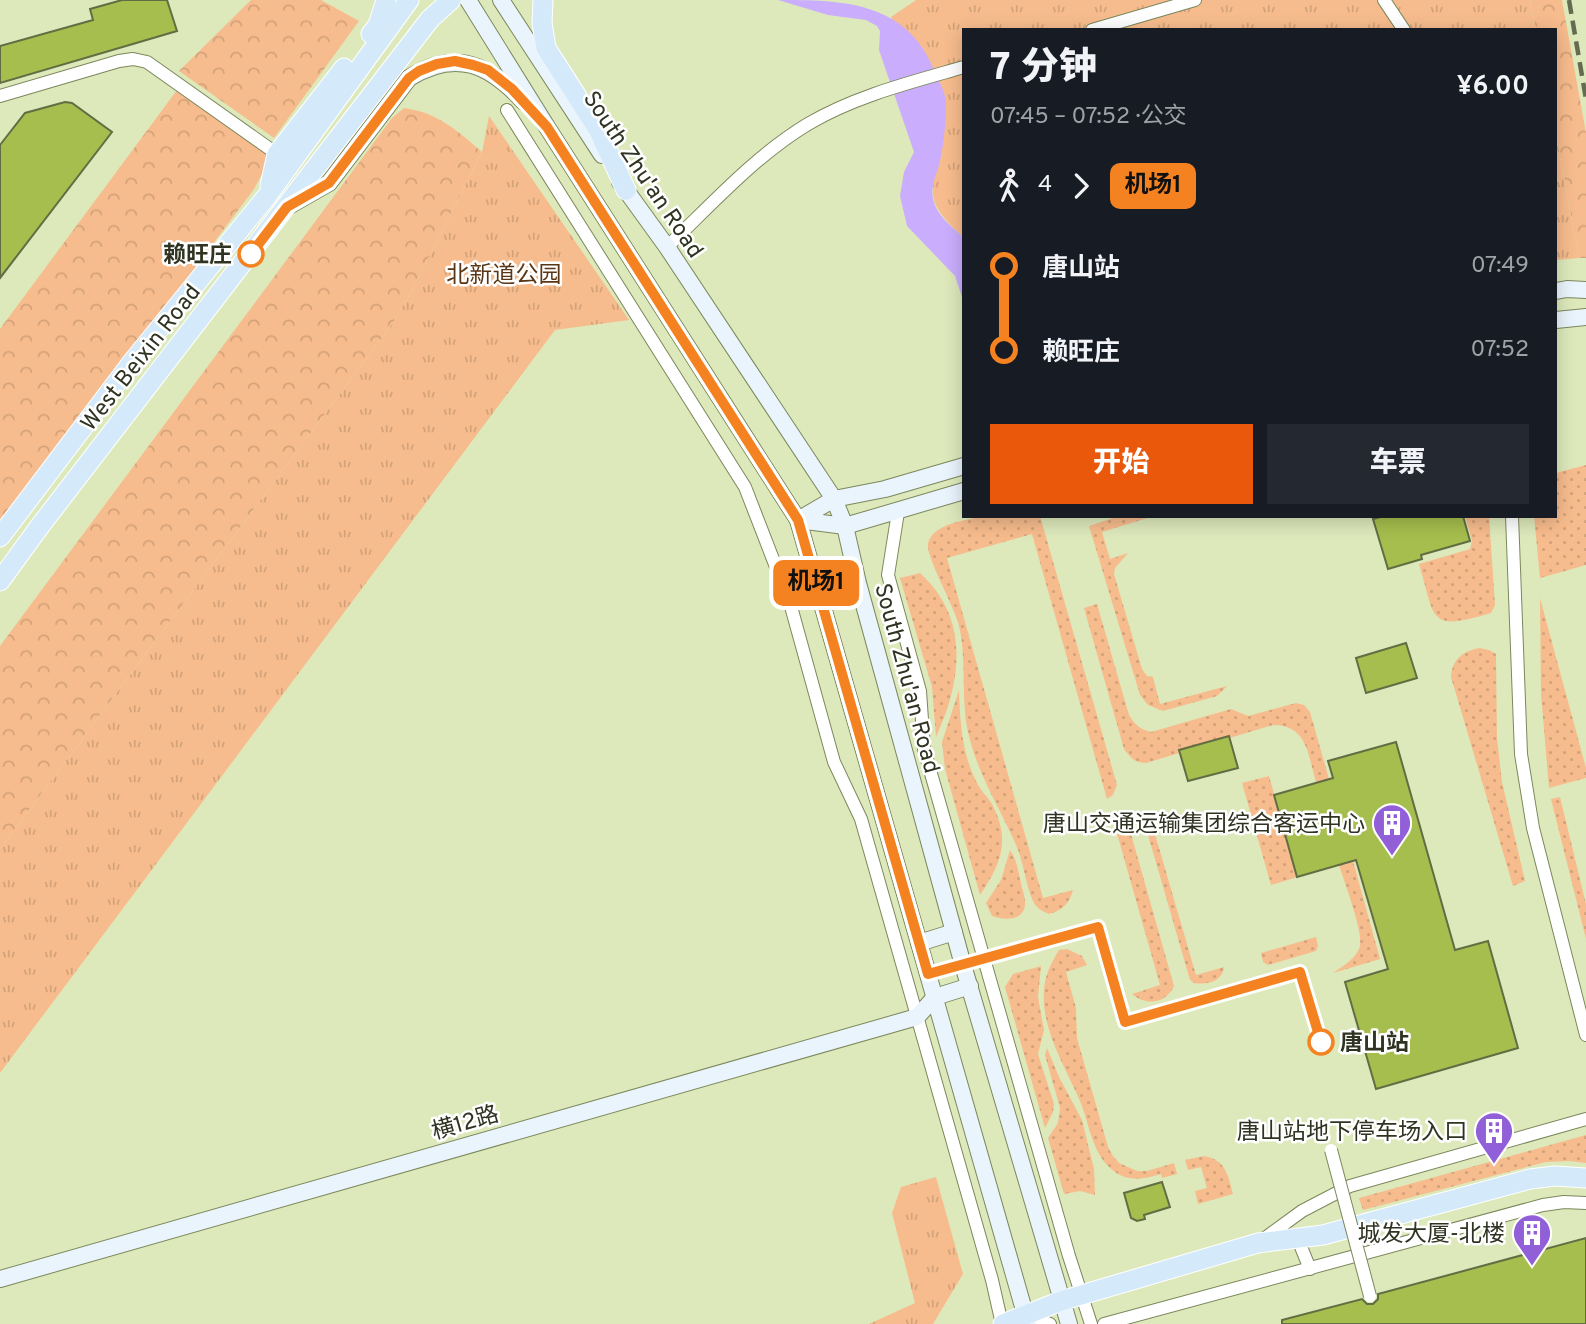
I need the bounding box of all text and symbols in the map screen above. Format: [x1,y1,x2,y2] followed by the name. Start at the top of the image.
[990,45,1097,94] text: 7 分钟
[1457,71,1529,104] text: ¥6.00
[575,86,709,265] street label: South Zhu'an Road
[990,103,1187,132] text: 07:45 – 07:52 · 公交
[990,167,1028,205] icon: walk
[1062,167,1100,205] icon: forward
[1038,171,1052,200] text: 4
[1124,171,1182,201] text: 机场1
[238,241,264,267] marker: 赖旺庄
[163,242,232,271] place label: 赖旺庄
[1471,252,1529,281] text: 07:49
[1042,253,1120,286] text: 唐山站
[447,262,562,291] park label: 北新道公园
[76,279,208,438] street label: West Beixin Road
[1470,336,1529,365] text: 07:52
[1042,337,1120,370] text: 赖旺庄
[990,424,1253,504] button: 开始
[1267,424,1529,504] button: 车票
[776,560,856,606] line badge: 机场1
[787,568,845,598] text: 机场1
[866,580,945,777] street label: South Zhu'an Road
[1371,802,1413,857] building icon: 唐山交通运输集团综合客运中心
[1043,811,1365,840] place label: 唐山交通运输集团综合客运中心
[1308,1029,1334,1055] marker: 唐山站
[1340,1030,1409,1059] place label: 唐山站
[429,1101,503,1148] street label: 横12路
[1473,1110,1515,1165] building icon: 唐山站地下停车场入口
[1237,1119,1467,1148] place label: 唐山站地下停车场入口
[1511,1212,1553,1267] building icon: 城发大厦-北楼
[1358,1221,1505,1250] place label: 城发大厦-北楼

